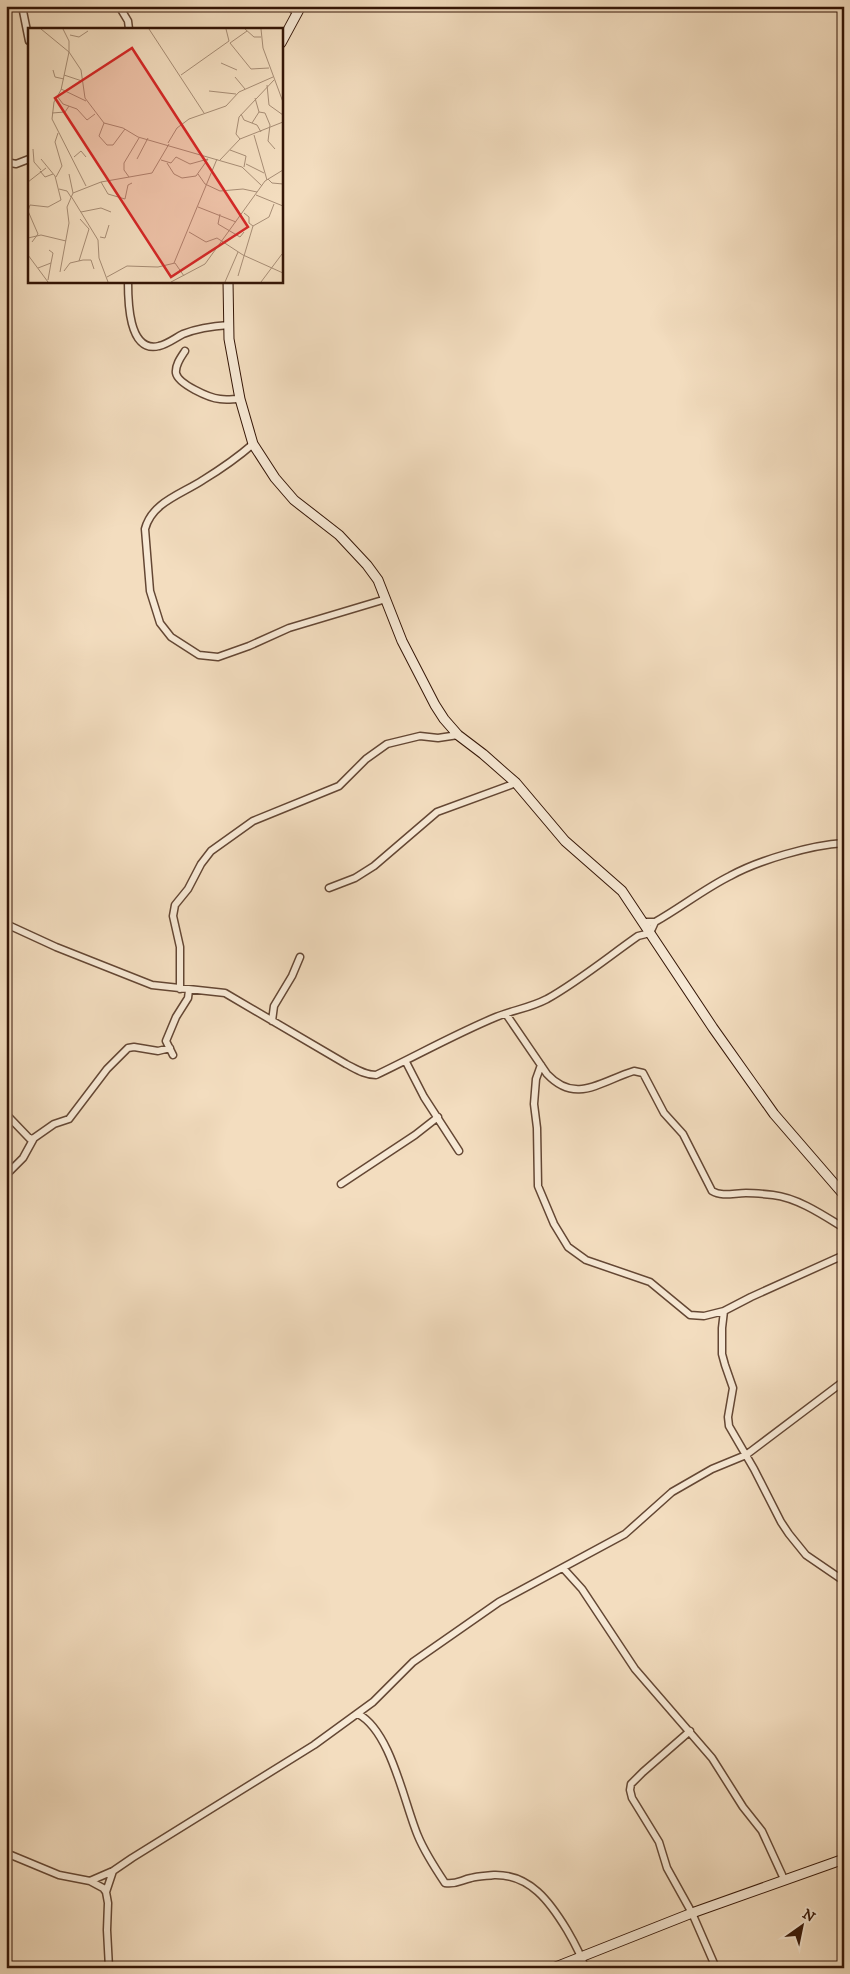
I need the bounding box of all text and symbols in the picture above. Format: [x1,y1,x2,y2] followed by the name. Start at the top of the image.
[28,28,282,282] inset map
[778,1902,828,1952] north arrow
[799,1905,819,1927] text: N

